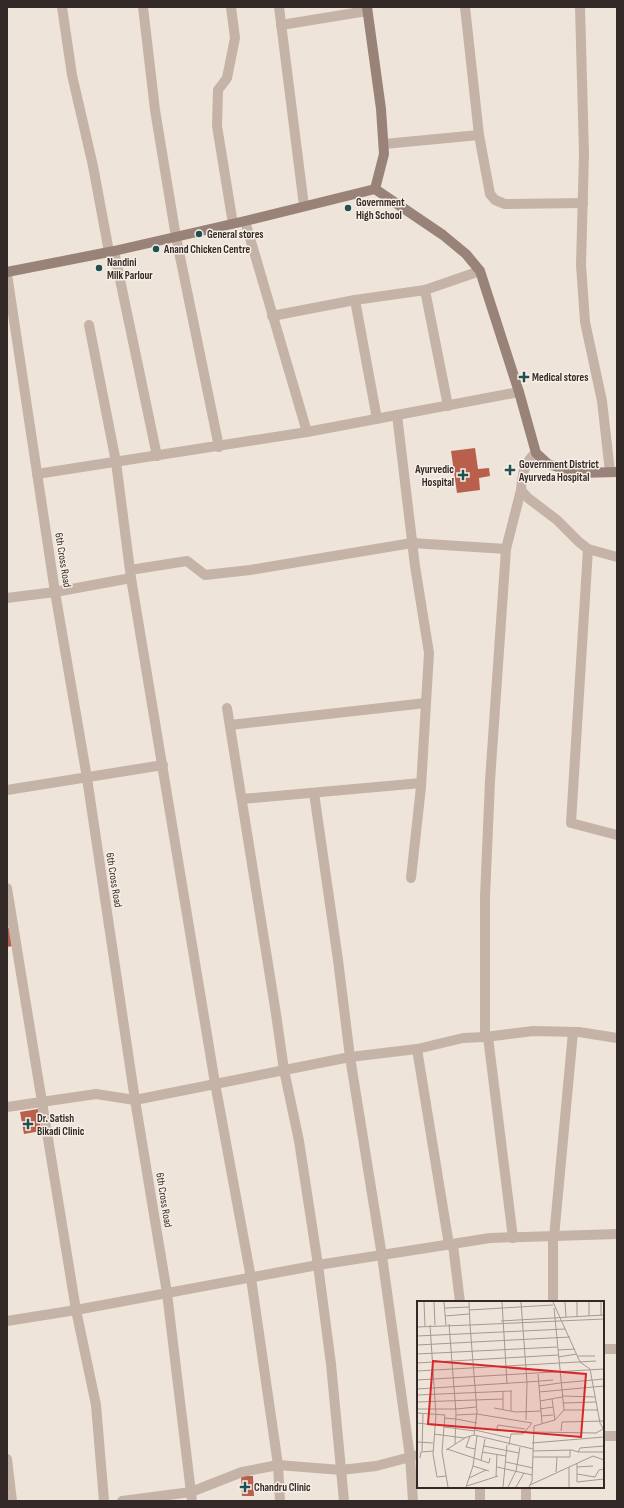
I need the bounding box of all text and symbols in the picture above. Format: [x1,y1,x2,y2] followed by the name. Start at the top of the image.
[356,196,405,222] place label: Government High School
[343,203,353,213] marker: Government High School
[207,228,264,241] place label: General stores
[194,229,204,239] marker: General stores
[163,243,250,256] place label: Anand Chicken Centre
[151,244,161,254] marker: Anand Chicken Centre
[107,256,153,282] place label: Nandini Milk Parlour
[94,263,104,273] marker: Nandini Milk Parlour
[532,371,588,384] place label: Medical stores
[519,372,529,382] marker: Medical stores
[518,458,599,484] place label: Government District Ayurveda Hospital
[414,463,454,489] place label: Ayurvedic Hospital
[504,464,516,476] marker: Government District Ayurveda Hospital
[457,469,469,481] marker: Ayurvedic Hospital
[52,532,74,589] street label: 6th Cross Road
[103,852,125,909] street label: 6th Cross Road
[37,1112,85,1138] place label: Dr. Satish Bikadi Clinic
[22,1118,34,1130] marker: Dr. Satish Bikadi Clinic
[153,1172,175,1229] street label: 6th Cross Road
[417,1301,604,1488] inset map
[239,1481,251,1493] marker: Chandru Clinic
[254,1481,311,1494] place label: Chandru Clinic

